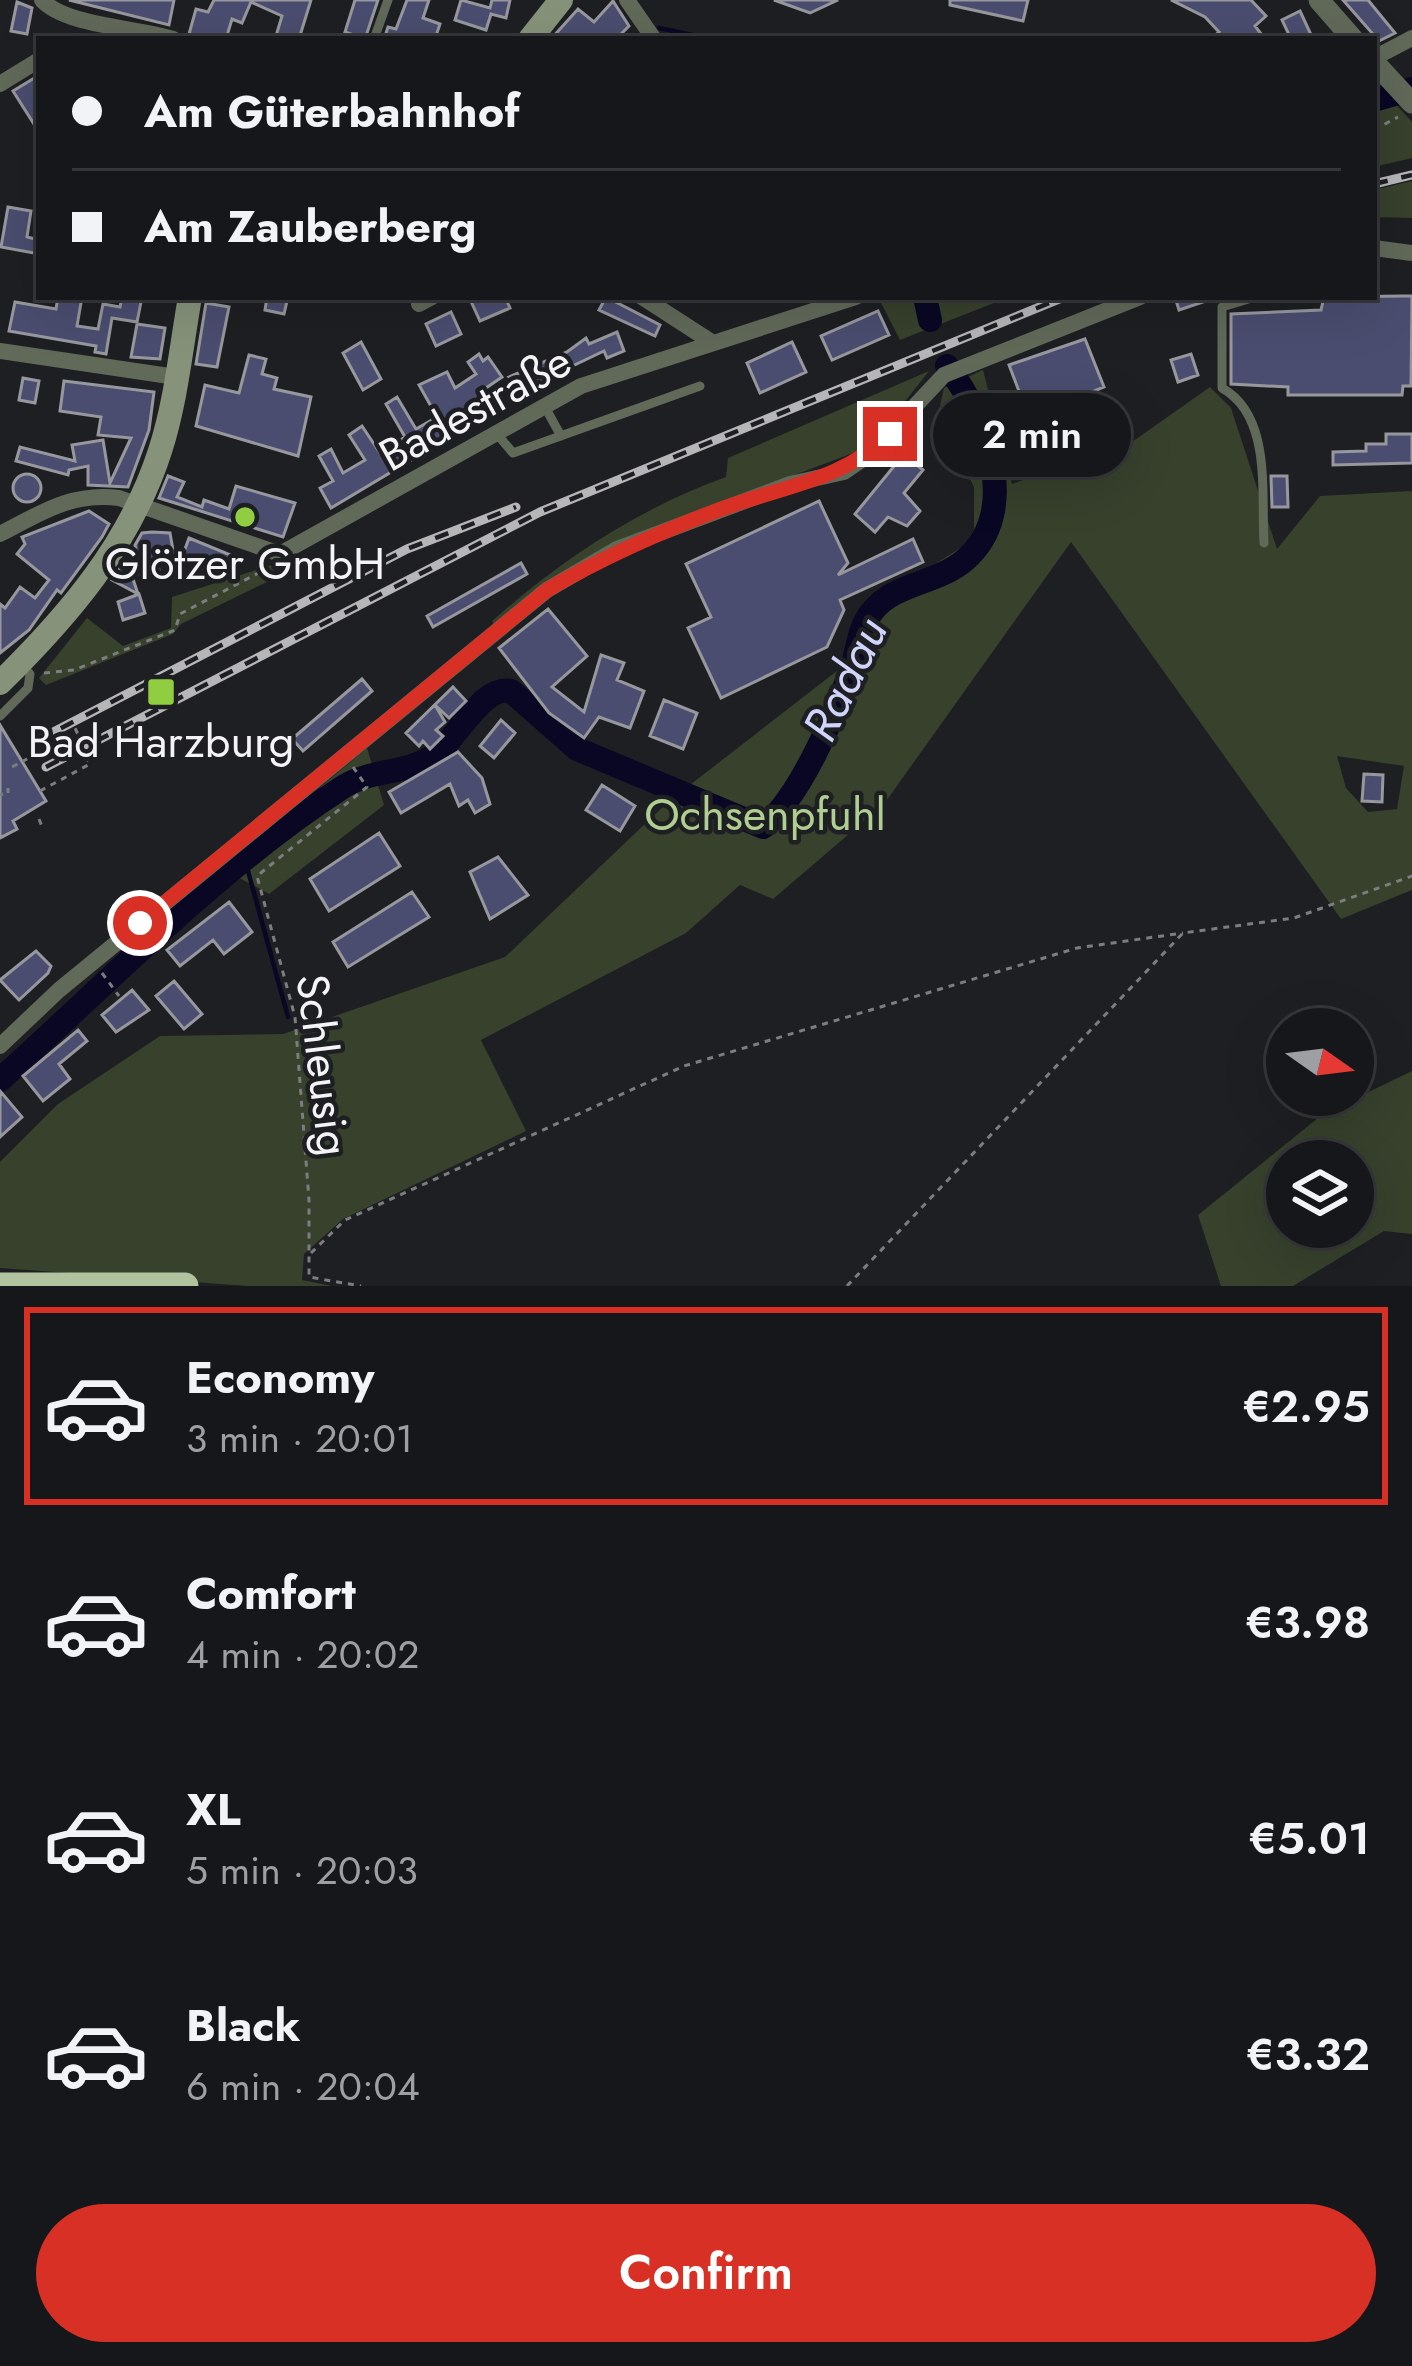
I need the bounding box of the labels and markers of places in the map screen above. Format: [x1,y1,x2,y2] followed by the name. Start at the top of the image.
[232,504,258,530] marker: Glötzer GmbH
[105,531,385,596] place label: Glötzer GmbH
[145,676,177,708] marker: Bad Harzburg
[28,709,294,774] place label: Bad Harzburg

